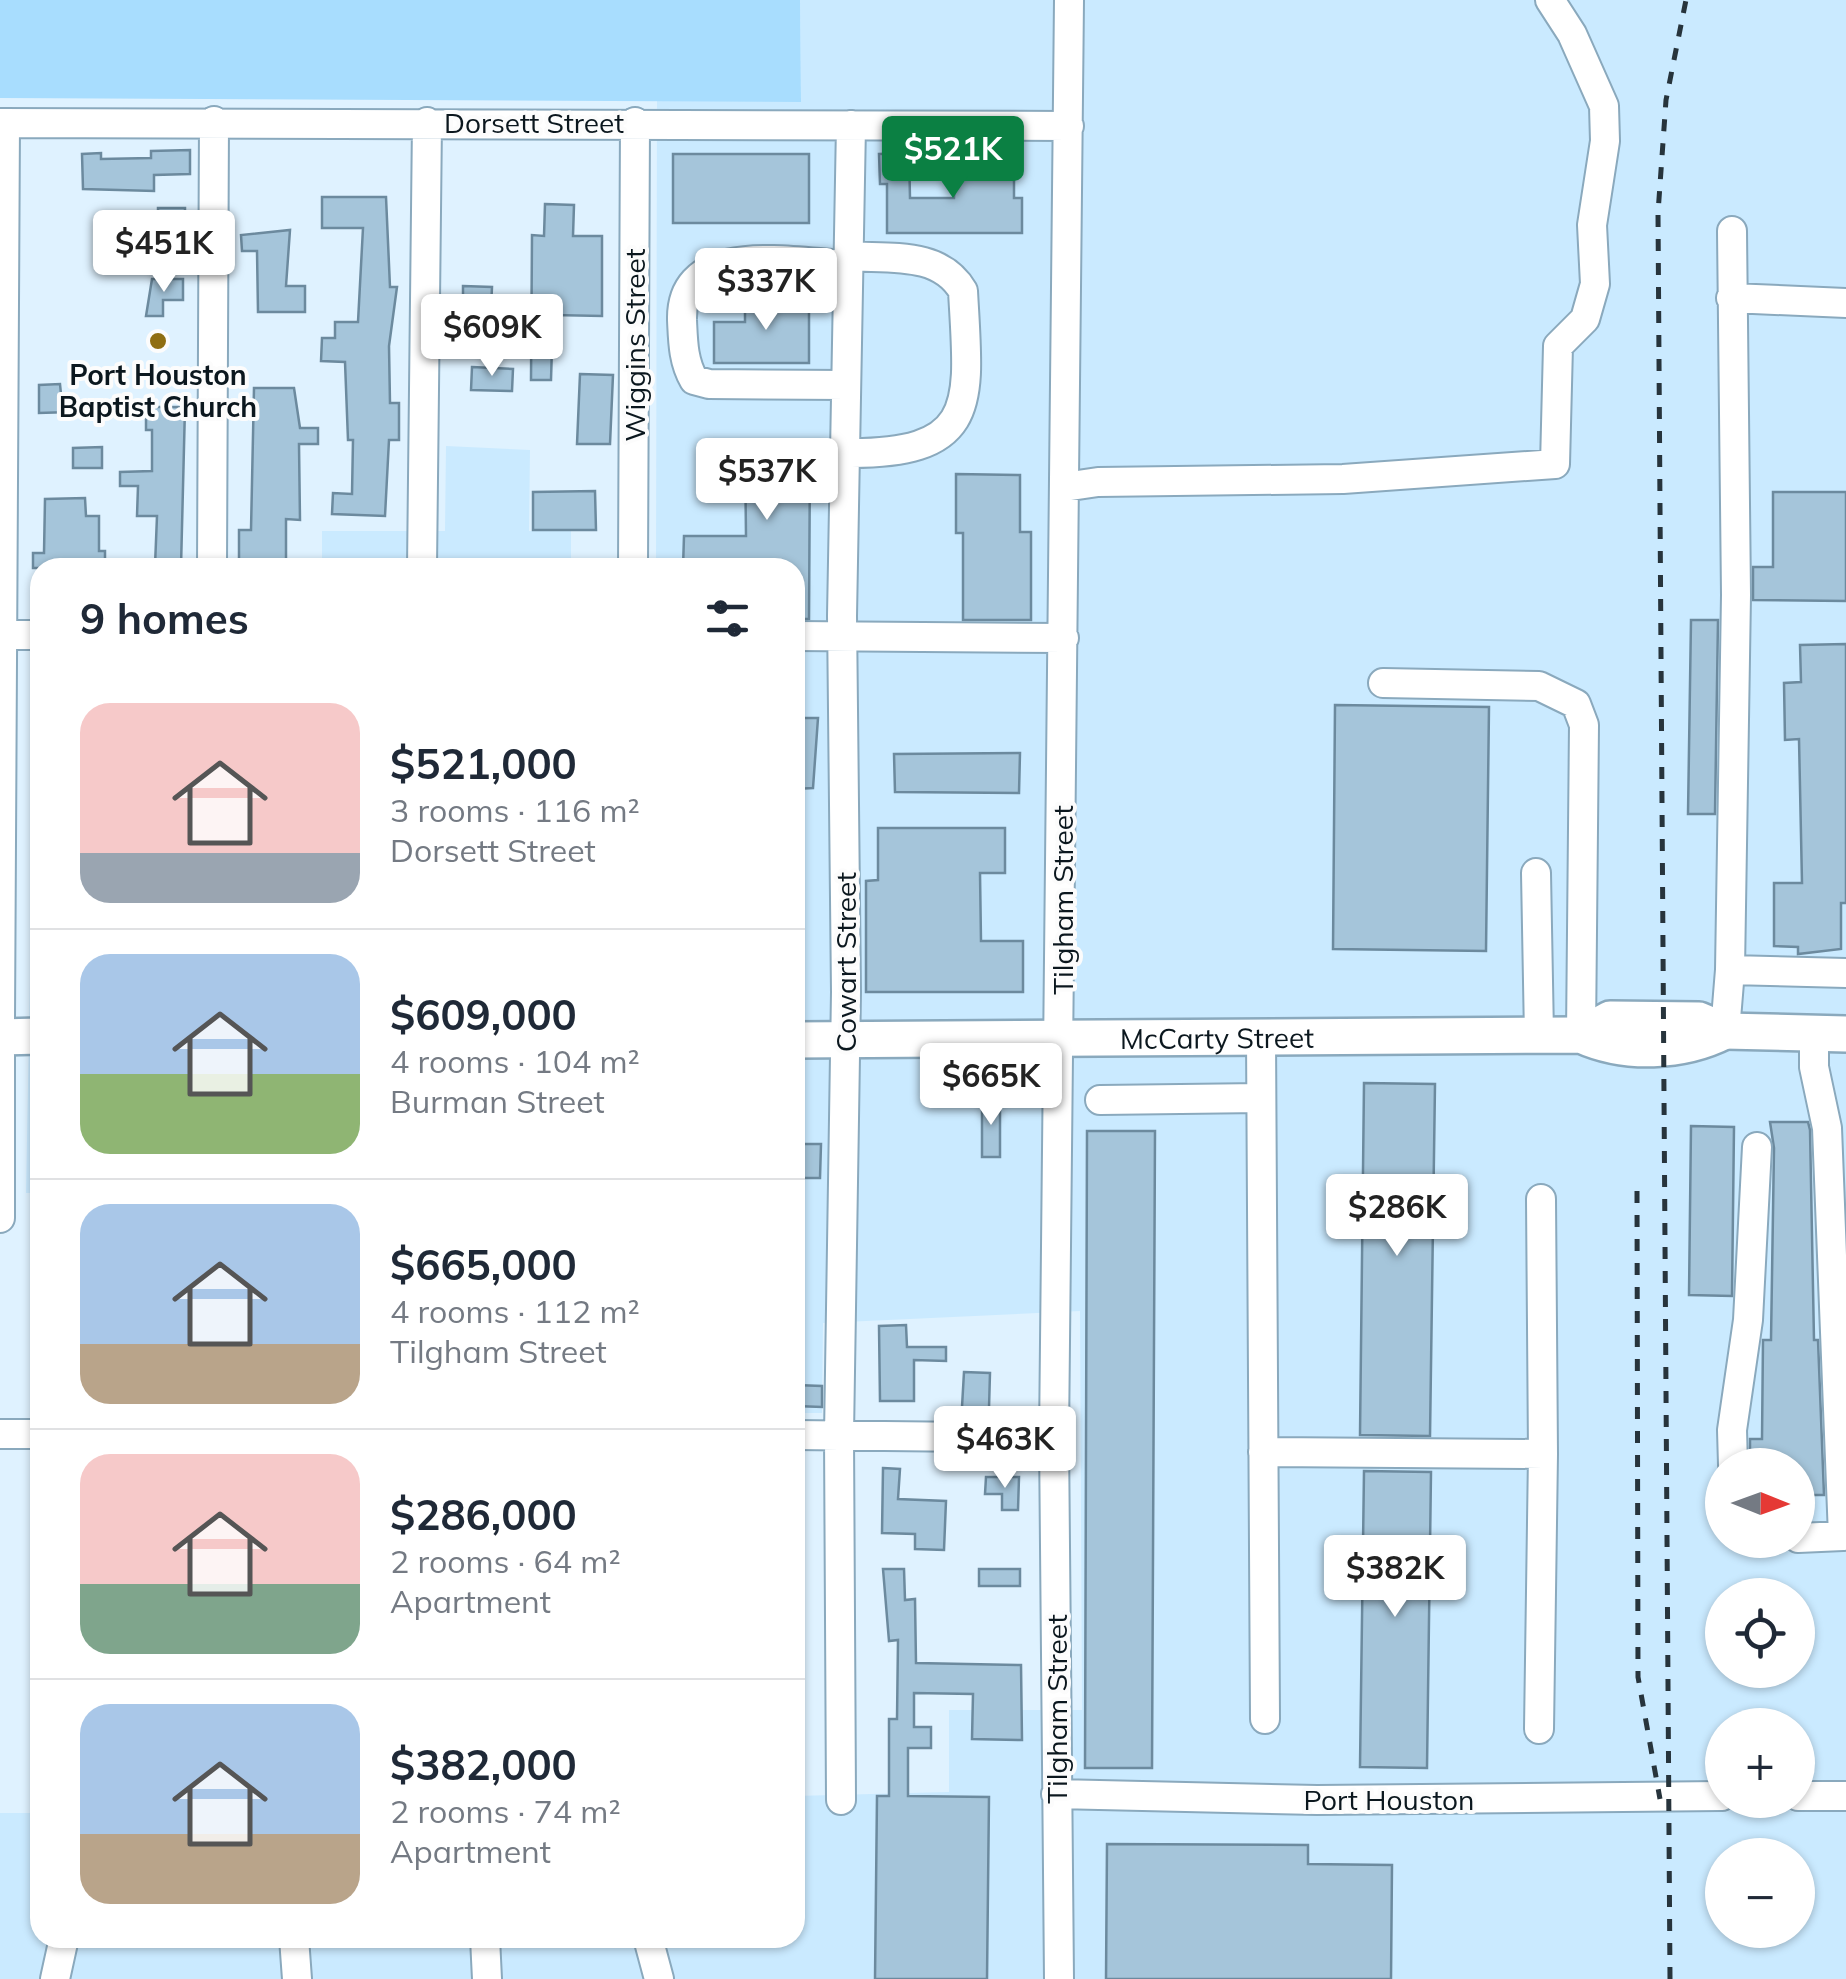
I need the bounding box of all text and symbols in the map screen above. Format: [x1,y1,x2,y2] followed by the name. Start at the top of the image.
[444,105,624,140] street label: Dorsett Street
[883,116,1023,201] pin: $521K
[904,128,1002,168] text: $521K
[94,210,234,295] pin: $451K
[115,222,213,262] text: $451K
[617,248,652,442] street label: Wiggins Street
[696,248,836,333] pin: $337K
[717,260,815,300] text: $337K
[422,294,562,379] pin: $609K
[443,306,541,346] text: $609K
[147,330,169,352] marker: Port Houston Baptist Church
[59,357,257,424] place label: Port Houston Baptist Church
[697,438,837,523] pin: $537K
[718,450,816,490] text: $537K
[700,591,755,646] icon: filters
[80,592,249,645] text: 9 homes
[390,737,577,790] text: $521,000
[160,743,280,863] icon: home
[390,790,640,830] text: 3 rooms · 116 m²
[1045,805,1080,995] street label: Tilgham Street
[390,830,596,870] text: Dorsett Street
[828,872,863,1052] street label: Cowart Street
[390,988,577,1041] text: $609,000
[160,994,280,1114] icon: home
[1120,1019,1314,1055] street label: McCarty Street
[390,1041,640,1081] text: 4 rooms · 104 m²
[921,1043,1061,1128] pin: $665K
[942,1055,1040,1095] text: $665K
[390,1081,605,1121] text: Burman Street
[1327,1174,1467,1259] pin: $286K
[1348,1186,1446,1226] text: $286K
[390,1238,577,1291] text: $665,000
[160,1244,280,1364] icon: home
[390,1291,640,1331] text: 4 rooms · 112 m²
[390,1331,607,1371] text: Tilgham Street
[935,1406,1075,1491] pin: $463K
[956,1418,1054,1458] text: $463K
[1705,1448,1815,1558] north arrow
[1705,1448,1815,1948] map controls
[390,1488,577,1541] text: $286,000
[160,1494,280,1614] icon: home
[1325,1535,1465,1620] pin: $382K
[390,1541,621,1581] text: 2 rooms · 64 m²
[1346,1547,1444,1587] text: $382K
[1705,1578,1815,1688] button: locate
[390,1581,551,1621] text: Apartment
[1039,1614,1074,1804] street label: Tilgham Street
[1705,1708,1815,1818] button: +
[390,1738,577,1791] text: $382,000
[160,1744,280,1864] icon: home
[1304,1782,1475,1817] street label: Port Houston
[390,1791,621,1831] text: 2 rooms · 74 m²
[390,1831,551,1871] text: Apartment
[1705,1838,1815,1948] button: −

